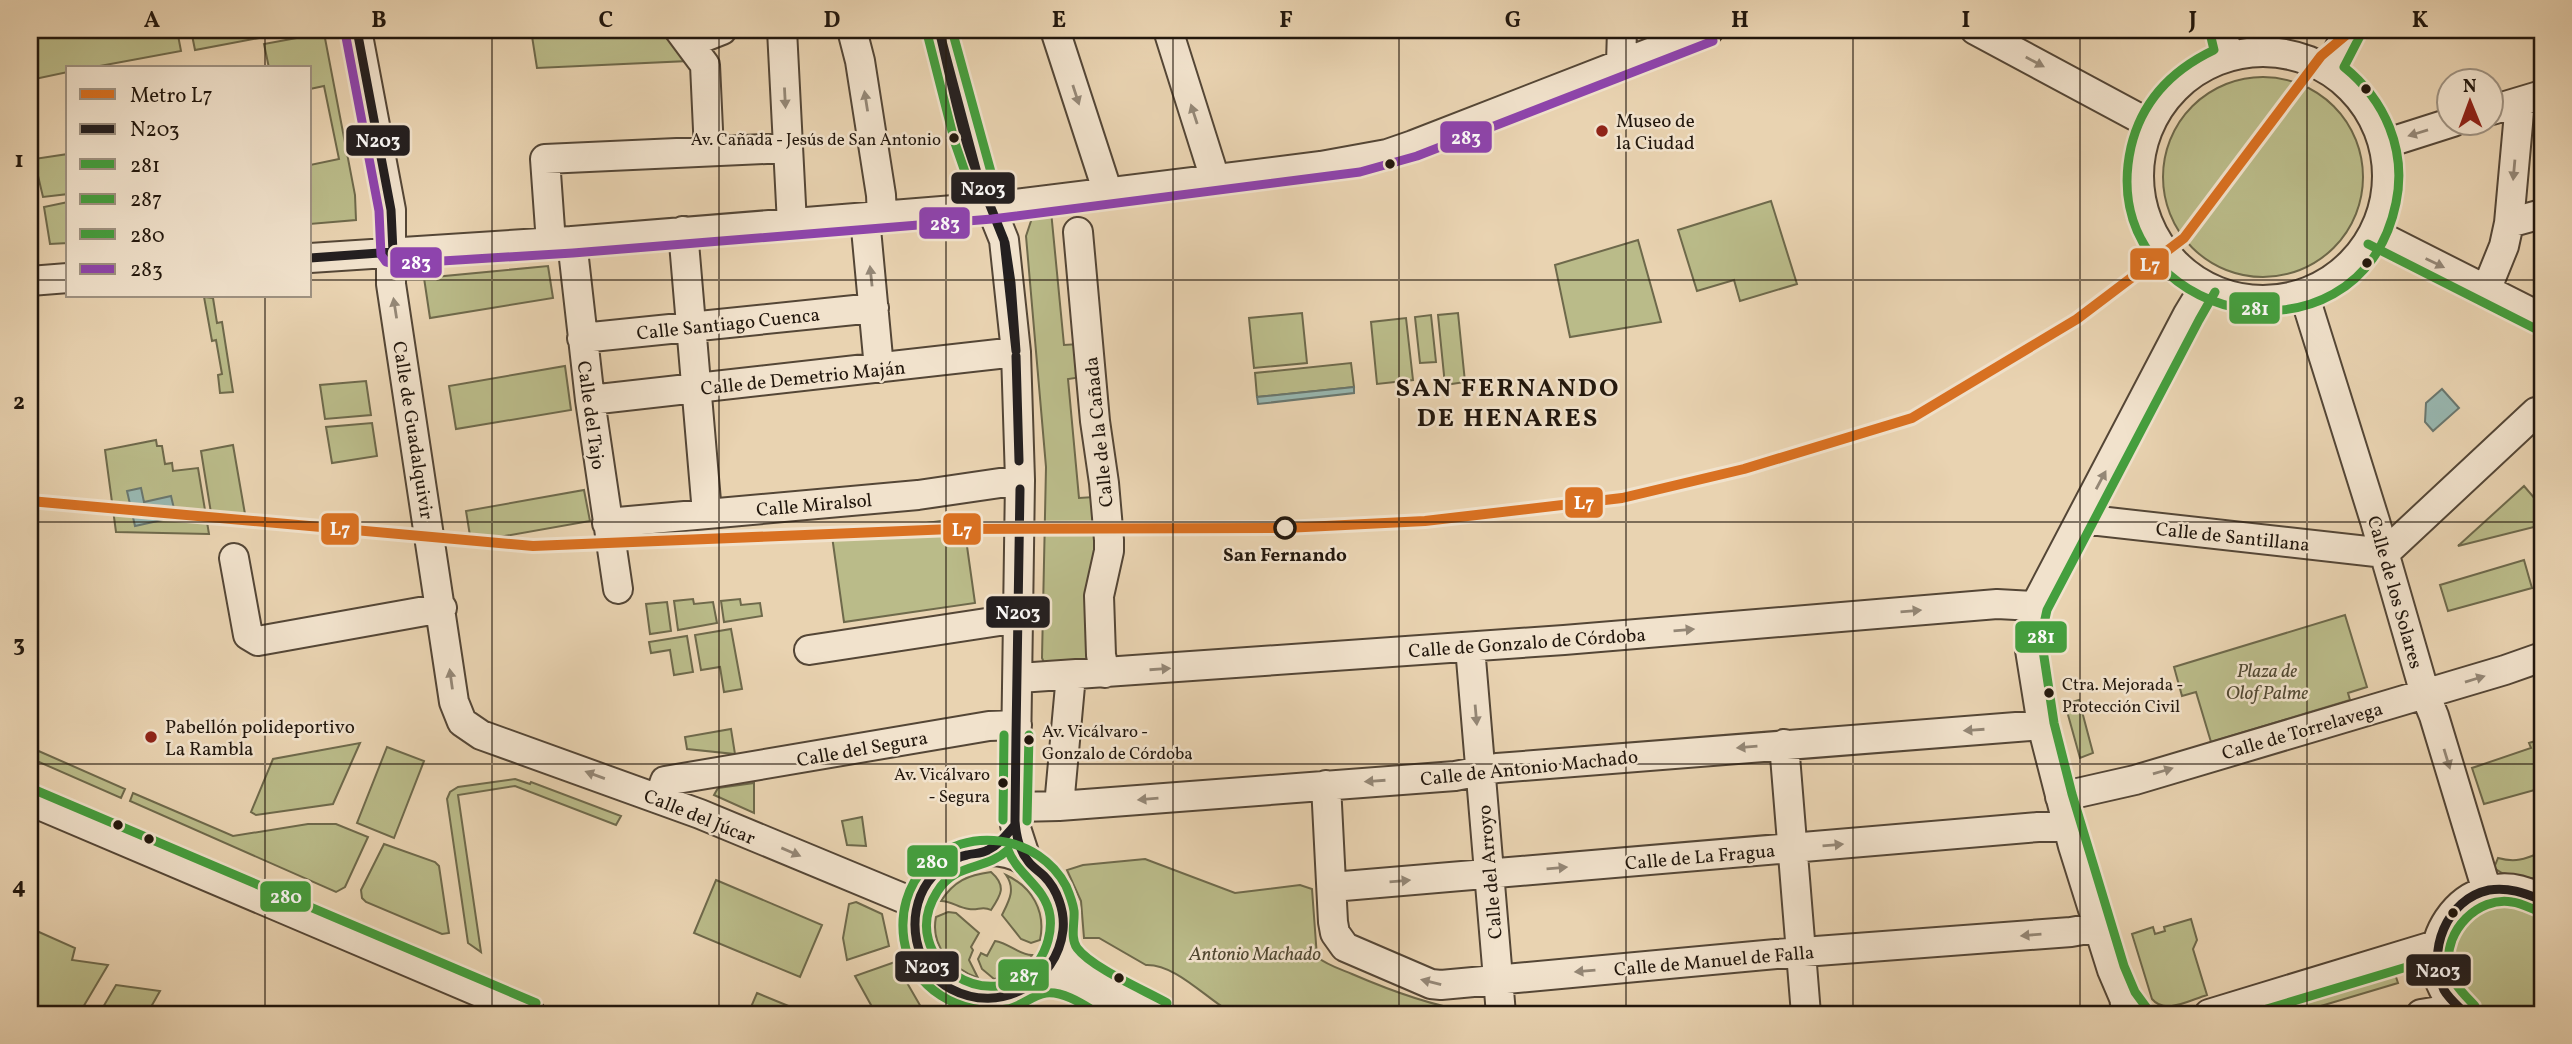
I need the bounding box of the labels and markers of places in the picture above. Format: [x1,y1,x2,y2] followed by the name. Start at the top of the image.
[2359,82,2373,96] unlabelled marker
[1616,109,1695,157] place label: Museo de la Ciudad
[1594,123,1610,139] marker: Museo de la Ciudad
[691,129,941,152] place label: Av. Cañada - Jesús de San Antonio
[947,131,961,145] marker: Av. Cañada - Jesús de San Antonio
[1383,157,1397,171] unlabelled marker
[2360,256,2374,270] unlabelled marker
[1274,517,1296,539] marker: San Fernando
[1223,543,1347,569] place label: San Fernando
[2062,674,2183,719] place label: Ctra. Mejorada - Protección Civil
[2042,686,2056,700] marker: Ctra. Mejorada - Protección Civil
[165,715,355,763] place label: Pabellón polideportivo La Rambla
[1042,721,1193,766] place label: Av. Vicálvaro - Gonzalo de Córdoba
[143,729,159,745] marker: Pabellón polideportivo La Rambla
[1022,733,1036,747] marker: Av. Vicálvaro - Gonzalo de Córdoba
[894,764,990,809] place label: Av. Vicálvaro - Segura
[996,776,1010,790] marker: Av. Vicálvaro - Segura
[111,818,125,832] unlabelled marker
[142,832,156,846] unlabelled marker
[2446,906,2460,920] unlabelled marker
[1112,971,1126,985] unlabelled marker

